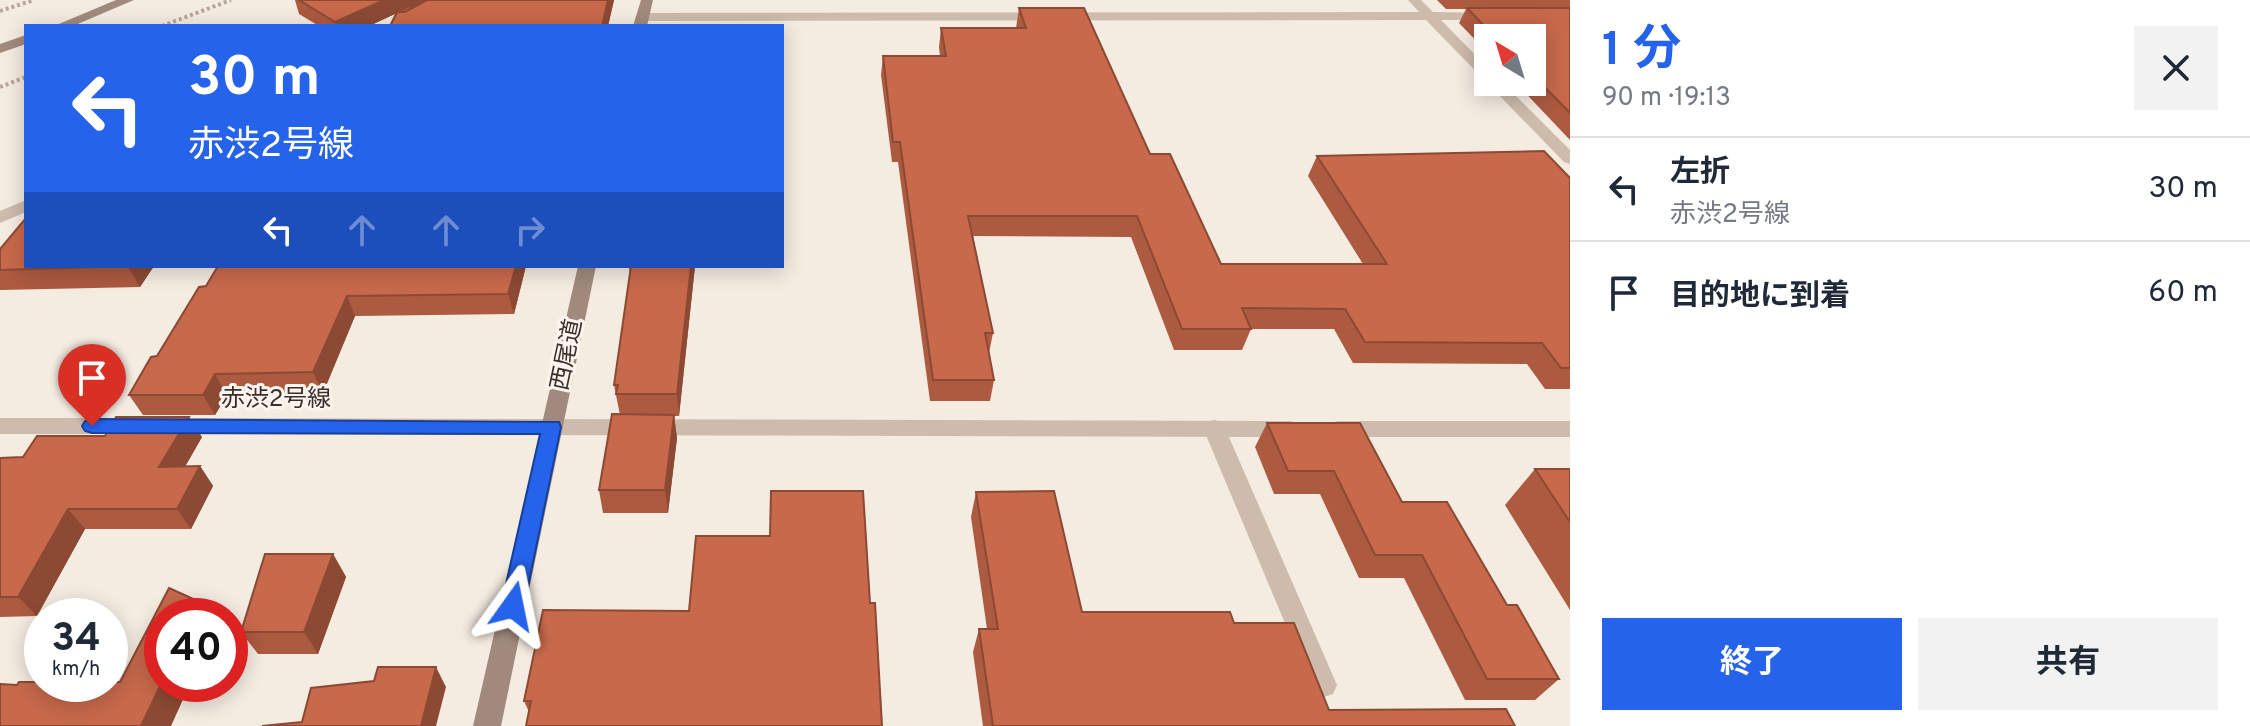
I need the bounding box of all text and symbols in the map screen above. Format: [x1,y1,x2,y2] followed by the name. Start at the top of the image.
[1602,22,1681,82] text: 1 分
[1474,24,1546,96] north arrow
[1474,24,1546,96] map controls
[2134,26,2218,110] button: close
[188,45,321,115] text: 30 m
[56,56,160,160] icon: left
[1602,82,1731,115] text: 90 m · 19:13
[188,124,354,170] text: 赤渋2号線
[1670,155,1730,192] text: 左折
[1602,167,1646,211] icon: left
[2149,171,2218,208] text: 30 m
[1670,199,1790,232] text: 赤渋2号線
[256,208,300,252] icon: left
[340,208,384,252] icon: ahead
[424,208,468,252] icon: ahead
[508,208,552,252] icon: right
[1602,271,1646,315] icon: arrive
[2148,275,2218,312] text: 60 m
[1670,279,1850,316] text: 目的地に到着
[546,317,590,393] street label: 西尾道
[58,344,126,426] pin
[70,356,114,400] icon: arrive
[221,385,331,415] street label: 赤渋2号線
[471,564,555,648] position arrow
[144,598,248,702] speed limit sign: 40
[51,615,101,665] text: 34
[1602,618,1902,710] button: 終了
[1918,618,2218,710] button: 共有
[52,657,100,683] text: km/h

